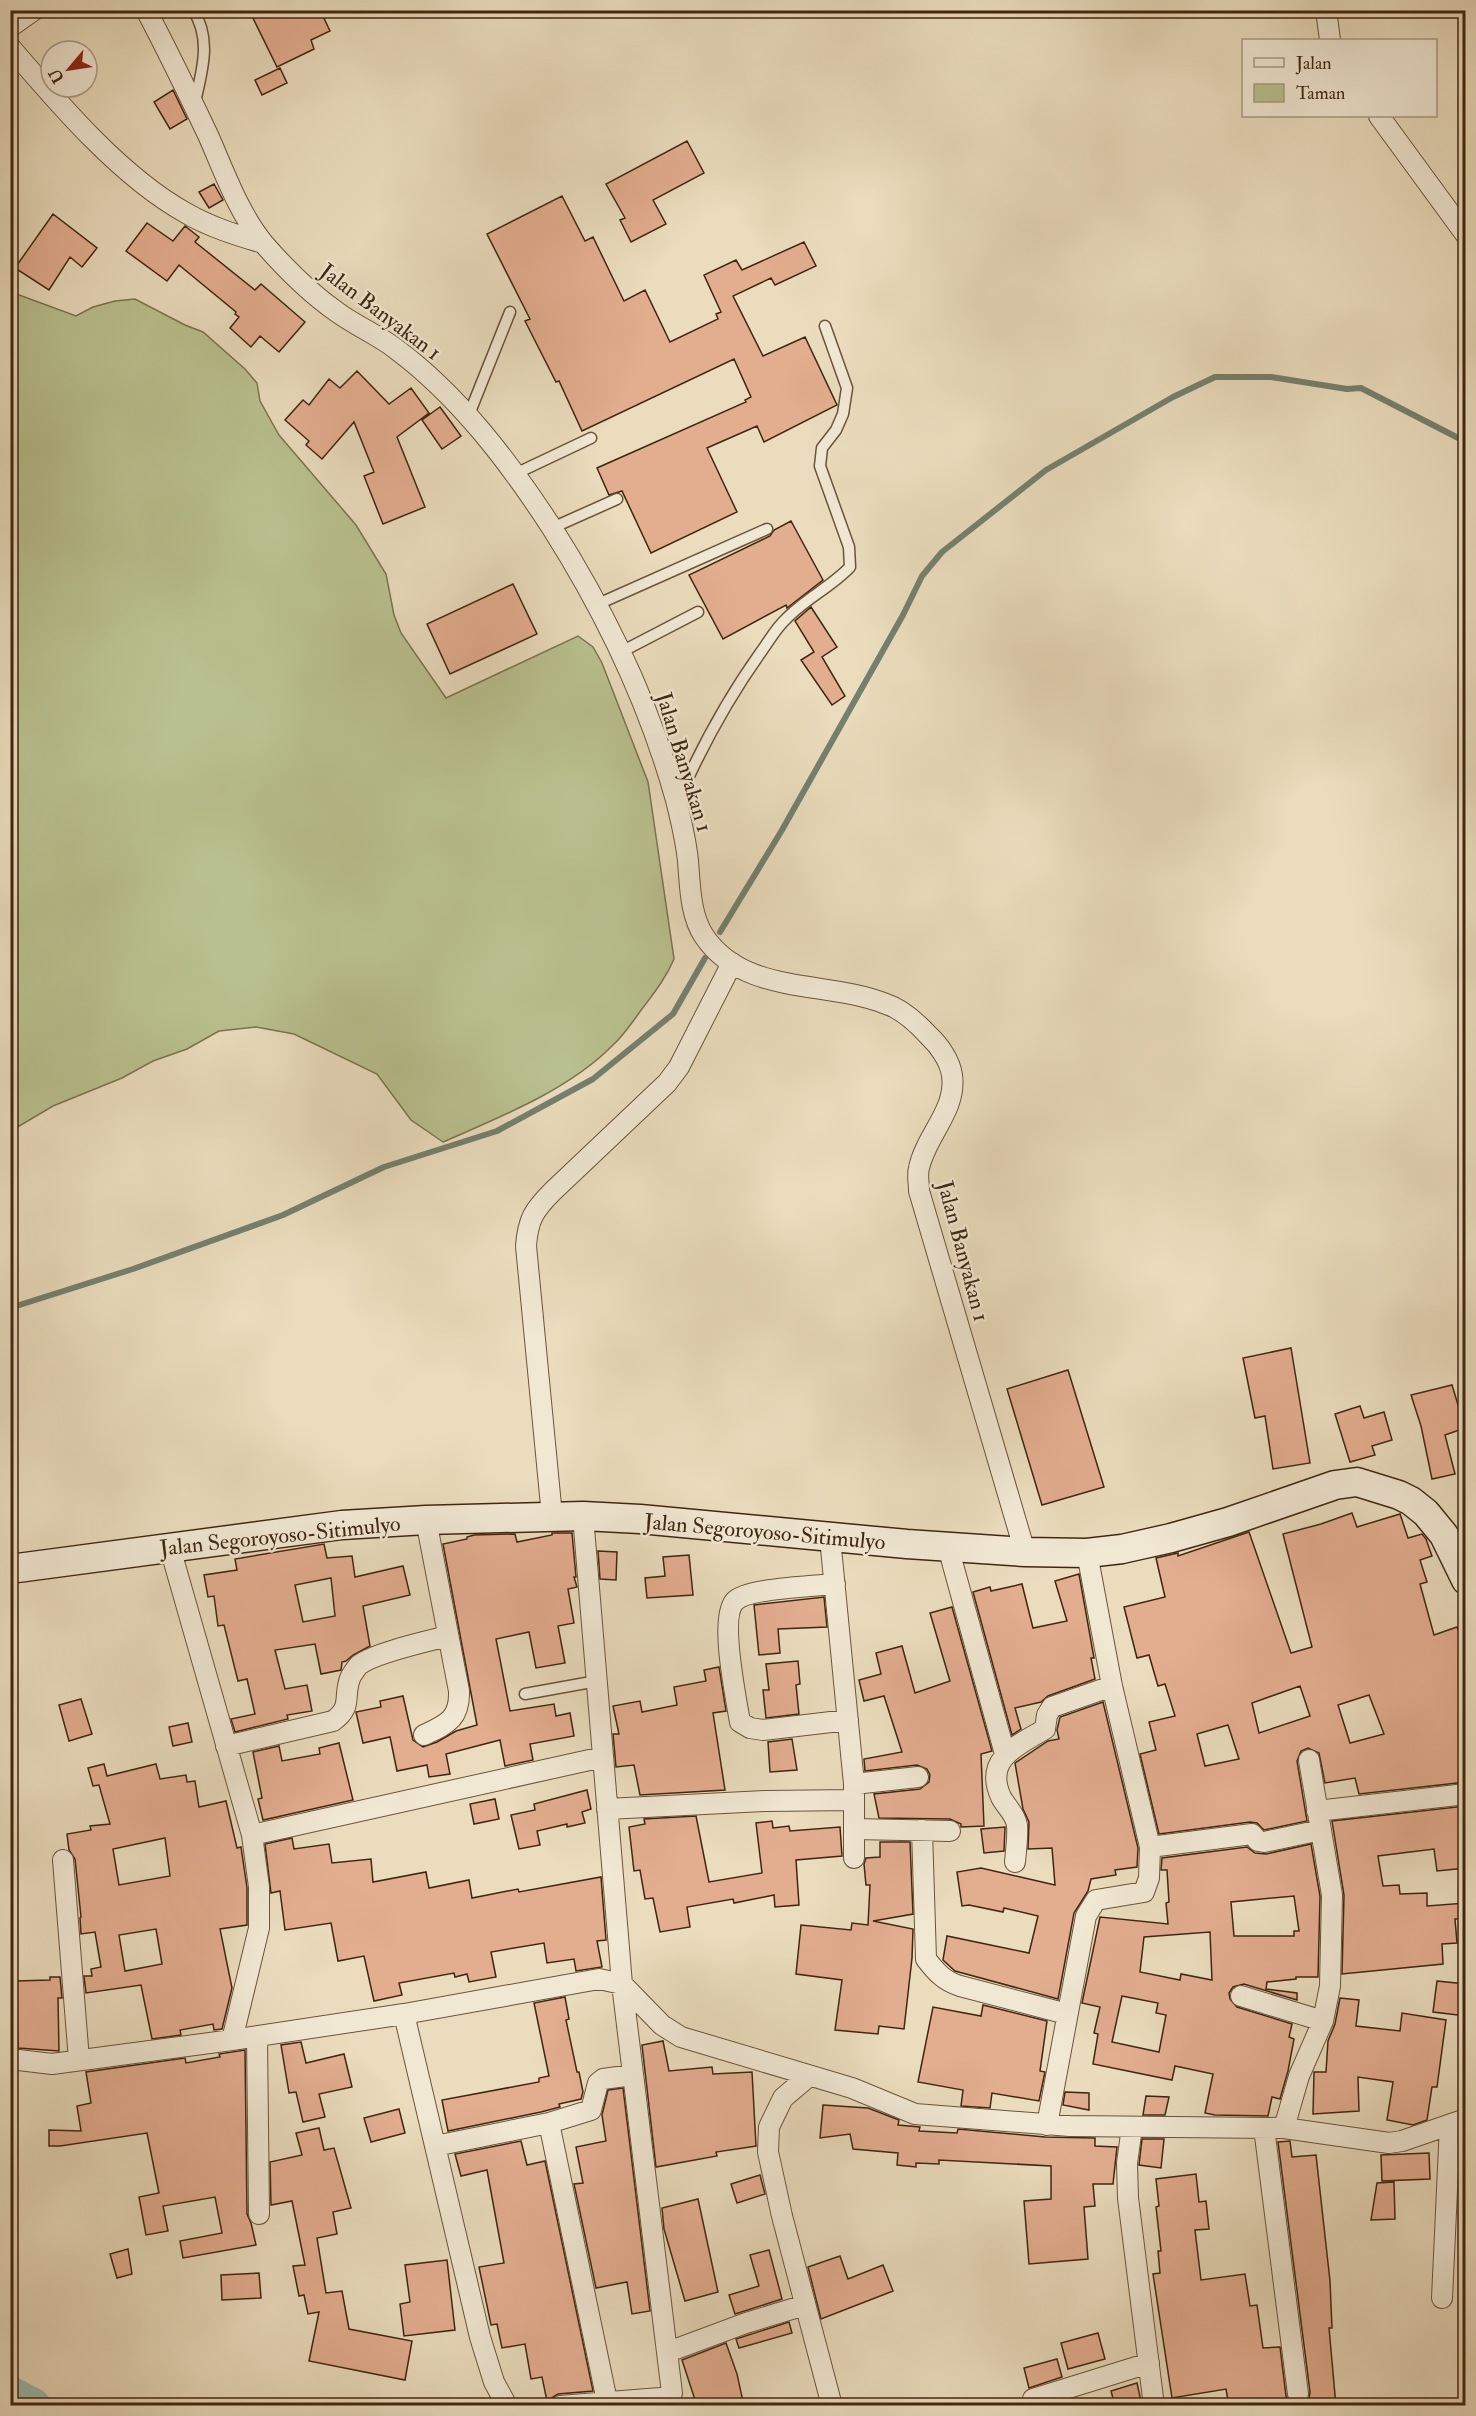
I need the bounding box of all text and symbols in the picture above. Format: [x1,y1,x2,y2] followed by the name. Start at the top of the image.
[39,39,99,99] north arrow
[1242,39,1437,117] legend
[1295,52,1332,75] text: Jalan
[44,65,69,86] text: U
[1296,82,1345,105] text: Taman
[313,257,447,366] street label: Jalan Banyakan 1
[649,688,719,836] street label: Jalan Banyakan 1
[931,1177,995,1325] street label: Jalan Banyakan 1
[642,1507,887,1556] street label: Jalan Segoroyoso-Sitimulyo
[157,1509,402,1563] street label: Jalan Segoroyoso-Sitimulyo

